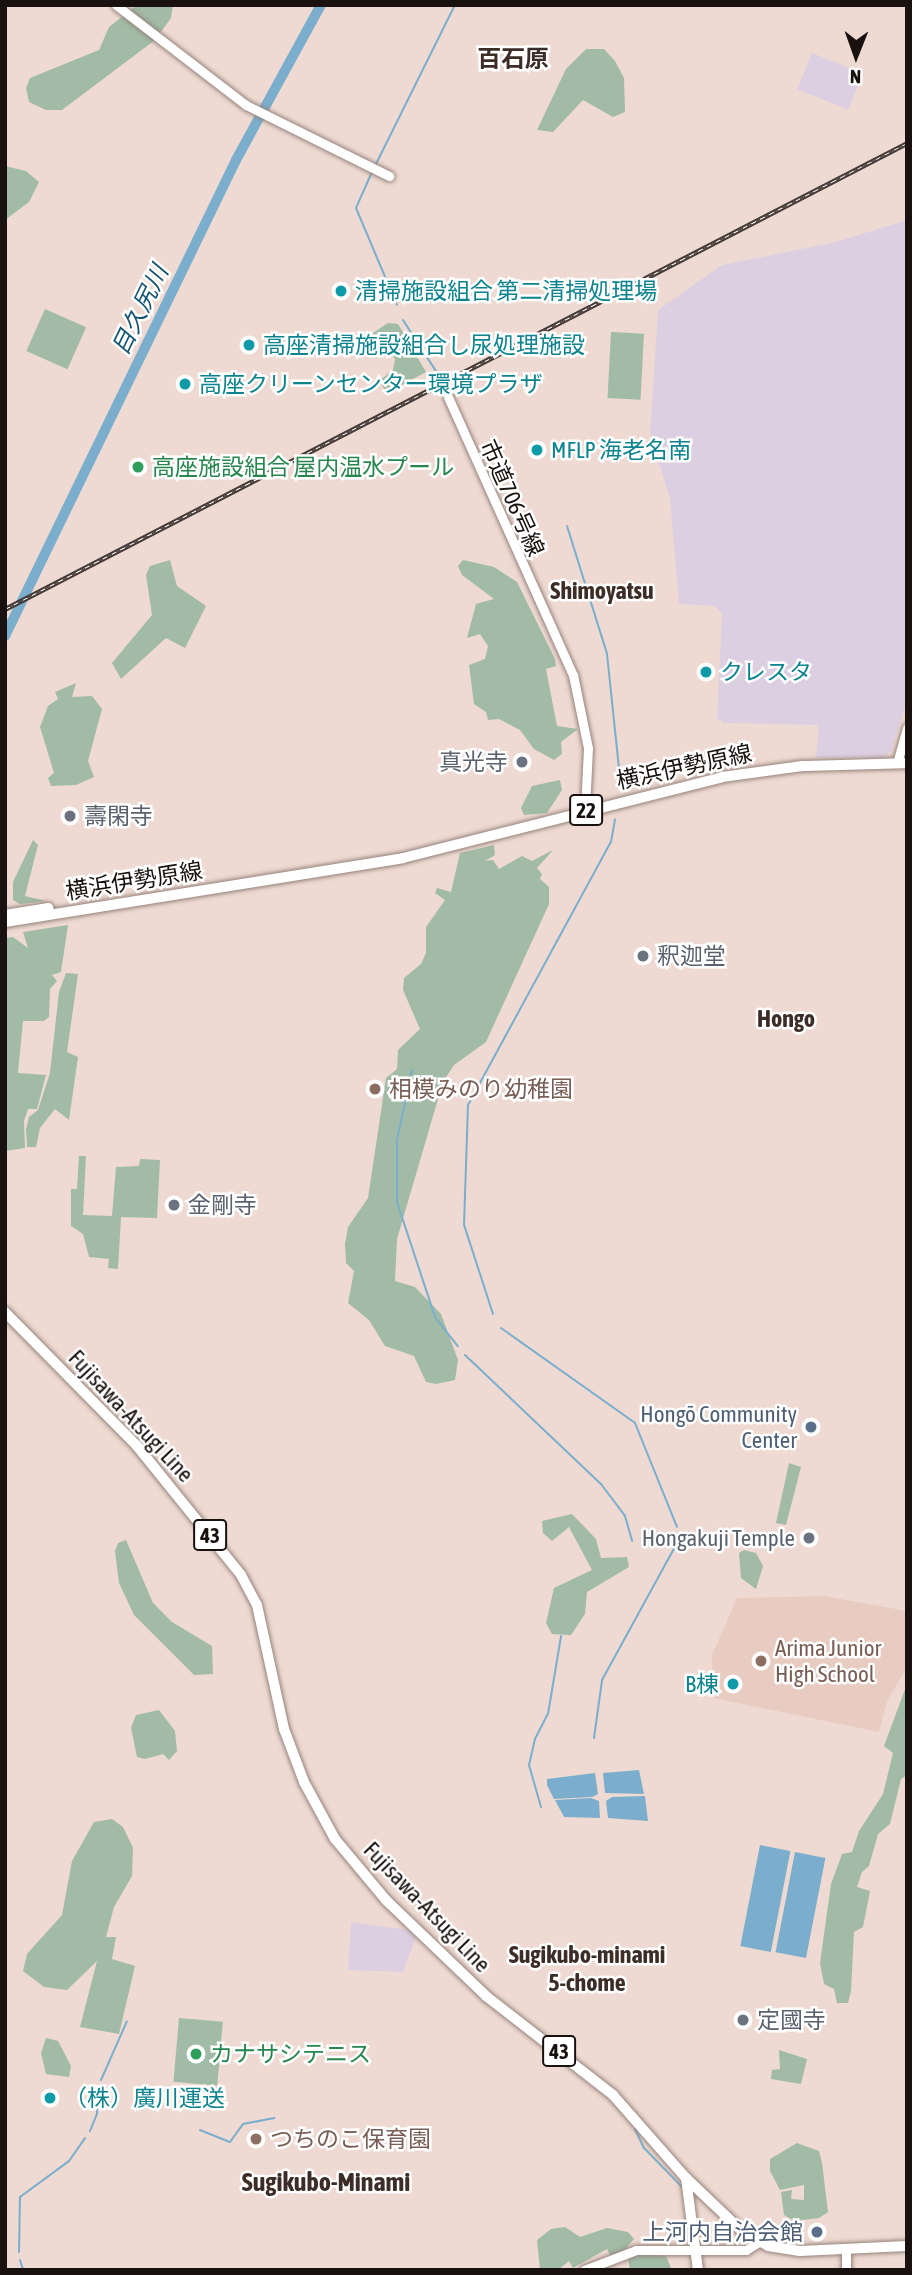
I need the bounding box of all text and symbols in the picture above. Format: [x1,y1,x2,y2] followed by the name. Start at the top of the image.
[821,21,891,91] north arrow
[477,45,549,73] district label: 百石原
[850,66,861,88] text: N
[106,261,174,359] water label: 目久尻川
[355,277,657,305] place label: 清掃施設組合 第二清掃処理場
[333,283,349,299] marker: 清掃施設組合 第二清掃処理場
[263,331,585,359] place label: 高座清掃施設組合し尿処理施設
[241,337,257,353] marker: 高座清掃施設組合し尿処理施設
[199,370,544,398] place label: 高座クリーンセンター環境プラザ
[177,376,193,392] marker: 高座クリーンセンター環境プラザ
[474,436,550,560] street label: 市道706号線
[551,436,691,464] place label: MFLP 海老名南
[529,442,545,458] marker: MFLP 海老名南
[152,453,454,481] place label: 高座施設組合 屋内温水プール
[130,459,146,475] marker: 高座施設組合 屋内温水プール
[550,577,654,605] district label: Shimoyatsu
[720,658,812,686] place label: クレスタ
[698,664,714,680] marker: クレスタ
[614,739,754,795] street label: 横浜伊勢原線
[439,748,508,776] place label: 真光寺
[514,754,530,770] marker: 真光寺
[568,792,604,828] road number: 22
[84,802,153,830] place label: 壽閑寺
[62,808,78,824] marker: 壽閑寺
[64,857,204,905] street label: 横浜伊勢原線
[657,942,726,970] place label: 釈迦堂
[635,948,651,964] marker: 釈迦堂
[757,1005,815,1033] district label: Hongo
[389,1075,573,1103] place label: 相模みのり幼稚園
[367,1081,383,1097] marker: 相模みのり幼稚園
[188,1191,257,1219] place label: 金剛寺
[166,1197,182,1213] marker: 金剛寺
[63,1344,199,1488] street label: Fujisawa-Atsugi Line
[640,1400,797,1454] place label: Hongō Community Center
[803,1419,819,1435] marker: Hongō Community Center
[192,1518,228,1552] road number: 43
[642,1524,795,1552] place label: Hongakuji Temple
[801,1530,817,1546] marker: Hongakuji Temple
[775,1634,881,1688] place label: Arima Junior High School
[753,1653,769,1669] marker: Arima Junior High School
[685,1670,719,1698] place label: B棟
[725,1676,741,1692] marker: B棟
[358,1836,496,1978] street label: Fujisawa-Atsugi Line
[509,1941,665,1997] district label: Sugikubo-minami 5-chome
[757,2006,826,2034] place label: 定國寺
[735,2012,751,2028] marker: 定國寺
[542,2034,576,2068] road number: 43
[210,2040,371,2068] place label: カナサシテニス
[188,2046,204,2062] marker: カナサシテニス
[64,2084,225,2112] place label: （株）廣川運送
[42,2090,58,2106] marker: （株）廣川運送
[270,2125,431,2153] place label: つちのこ保育園
[248,2131,264,2147] marker: つちのこ保育園
[242,2167,410,2199] district label: Sugikubo-Minami
[642,2218,803,2246] place label: 上河内自治会館
[809,2224,825,2240] marker: 上河内自治会館

